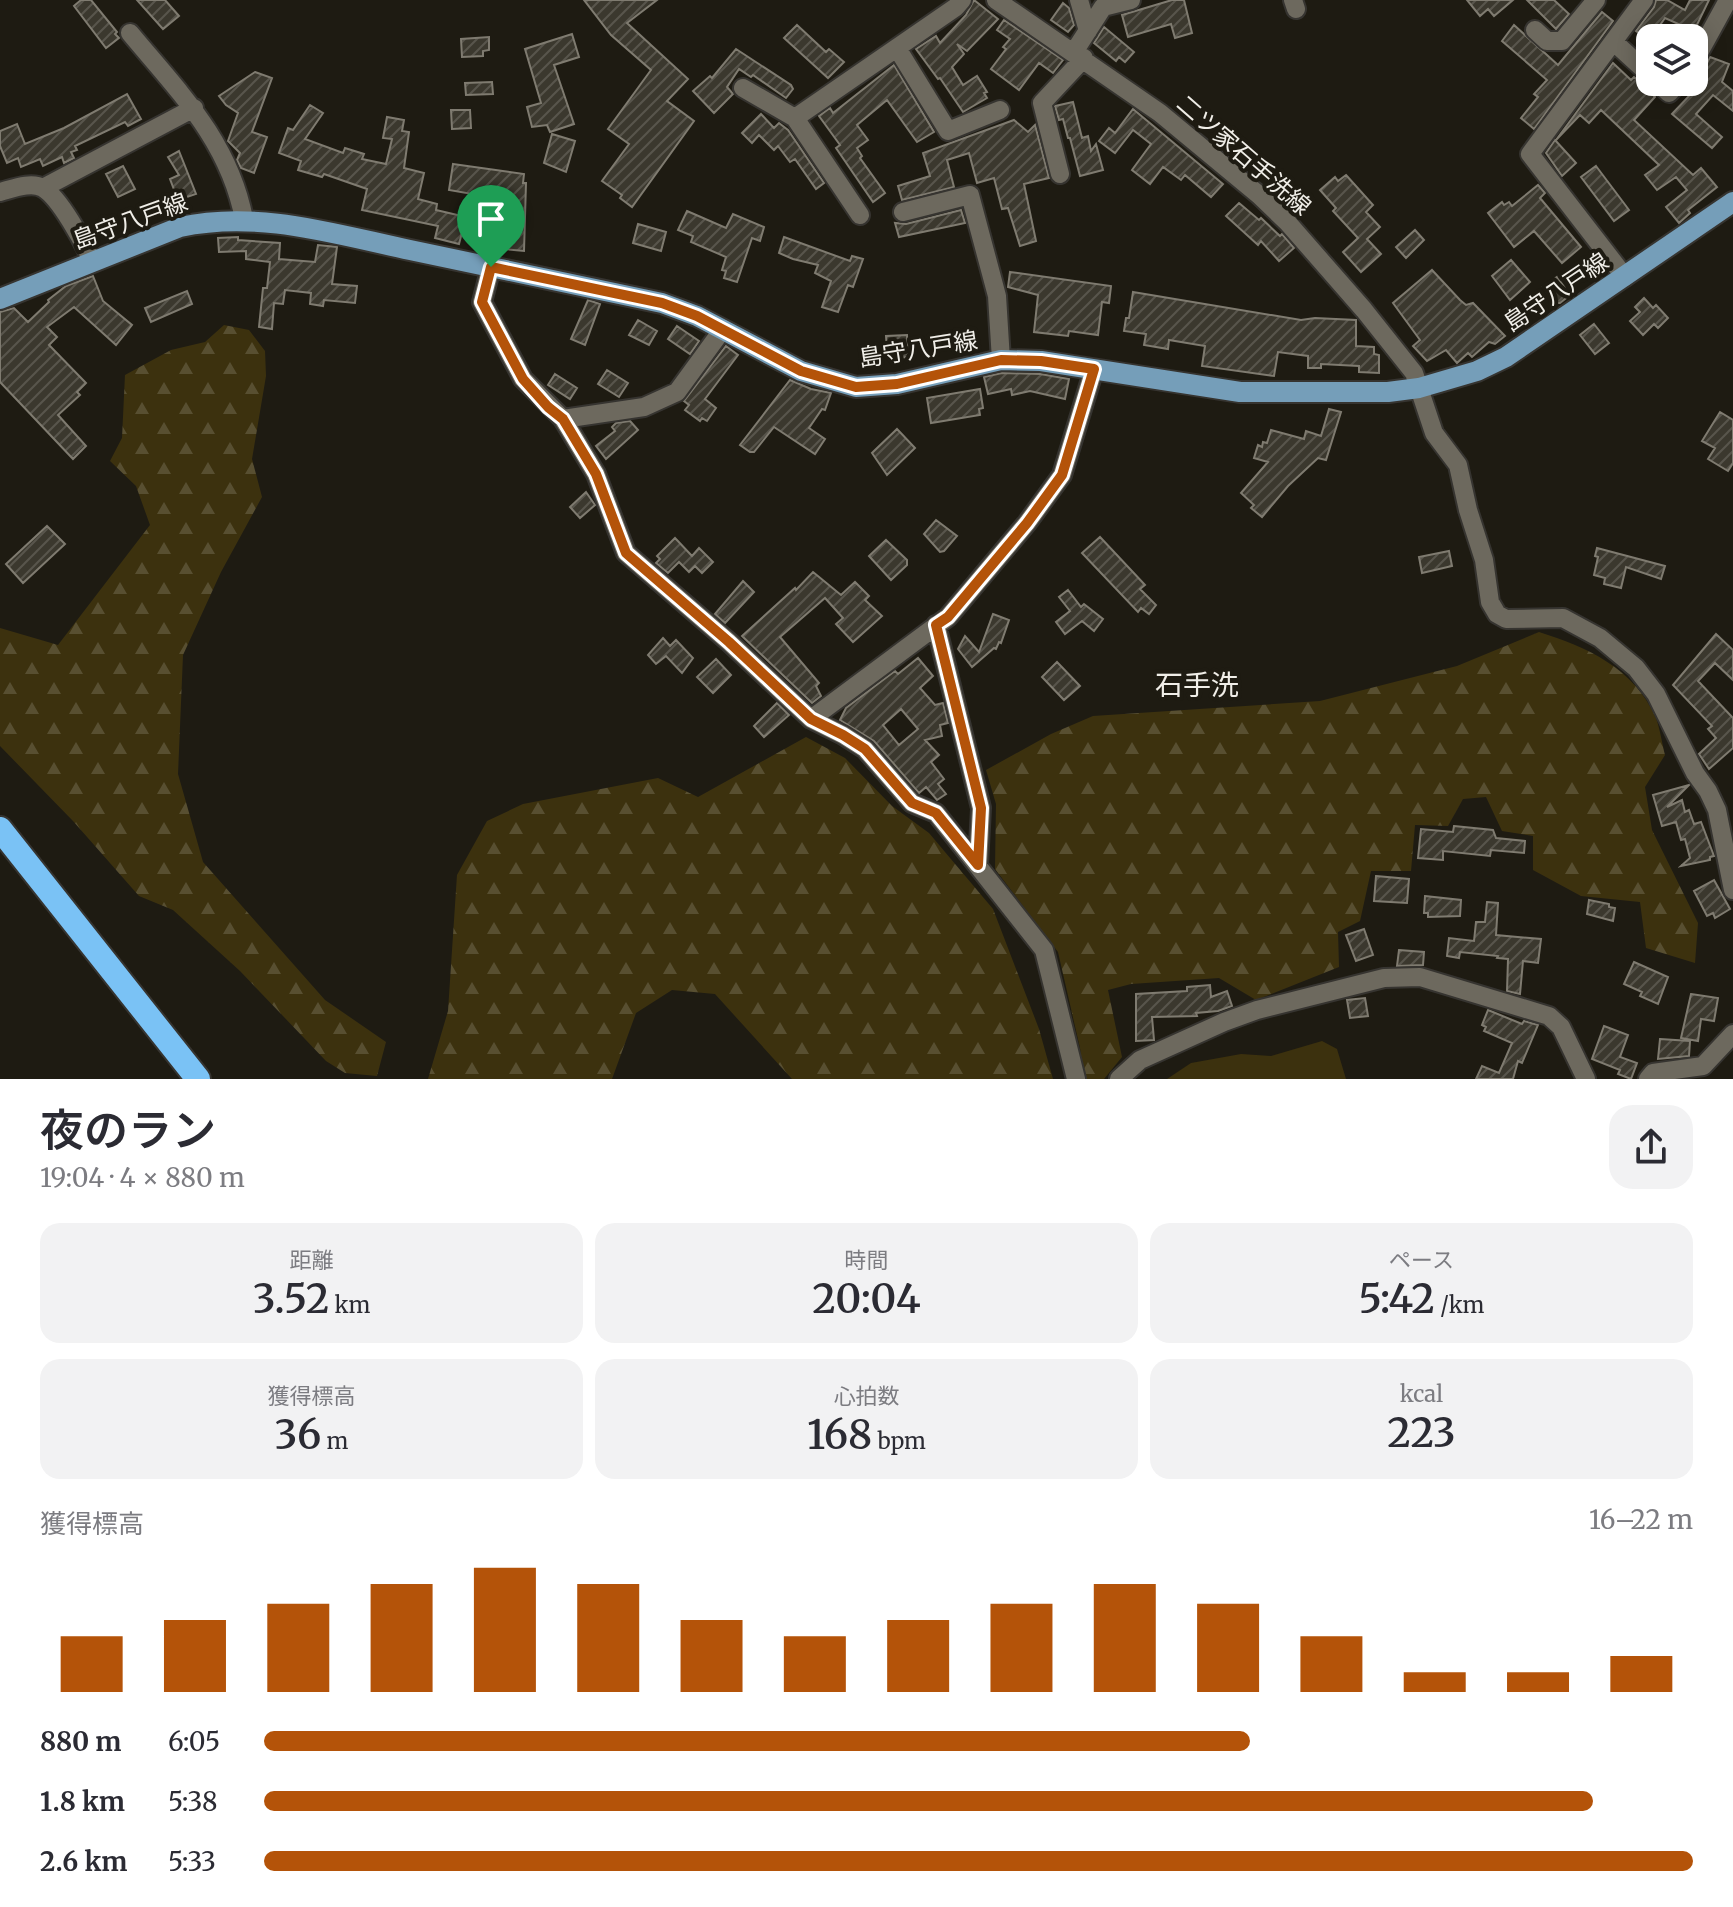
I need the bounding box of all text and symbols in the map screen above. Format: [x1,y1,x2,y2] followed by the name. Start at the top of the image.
[1636,24,1708,96] map controls
[1636,24,1708,96] button: layers
[1170,88,1318,222] street label: 二ツ家石手洗線
[457,185,525,267] pin
[68,186,192,256] street label: 島守八戸線
[469,197,513,241] icon: arrive
[1498,246,1614,338] street label: 島守八戸線
[856,324,980,374] street label: 島守八戸線
[1155,667,1239,703] district label: 石手洗
[40,1103,216,1158] text: 夜のラン
[1609,1105,1693,1189] button: share
[40,1161,245,1194] text: 19:04 · 4 × 880 m
[289,1246,334,1274] text: 距離
[844,1246,889,1274] text: 時間
[1389,1246,1454,1274] text: ペース
[253,1274,329,1324] text: 3.52
[812,1274,921,1324] text: 20:04
[1359,1274,1435,1324] text: 5:42
[329,1291,370,1319] text: km
[1435,1291,1484,1319] text: /km
[1400,1380,1443,1408] text: kcal
[267,1382,356,1410] text: 獲得標高
[833,1382,900,1410] text: 心拍数
[1387,1408,1456,1458] text: 223
[275,1410,321,1460] text: 36
[807,1410,872,1460] text: 168
[321,1427,348,1455] text: m
[872,1427,926,1455] text: bpm
[1589,1503,1693,1536] text: 16–22 m
[40,1507,144,1540] text: 獲得標高
[40,1725,122,1758] text: 880 m
[168,1725,220,1758] text: 6:05
[40,1785,125,1818] text: 1.8 km
[168,1785,218,1818] text: 5:38
[40,1845,127,1878] text: 2.6 km
[168,1845,216,1878] text: 5:33

